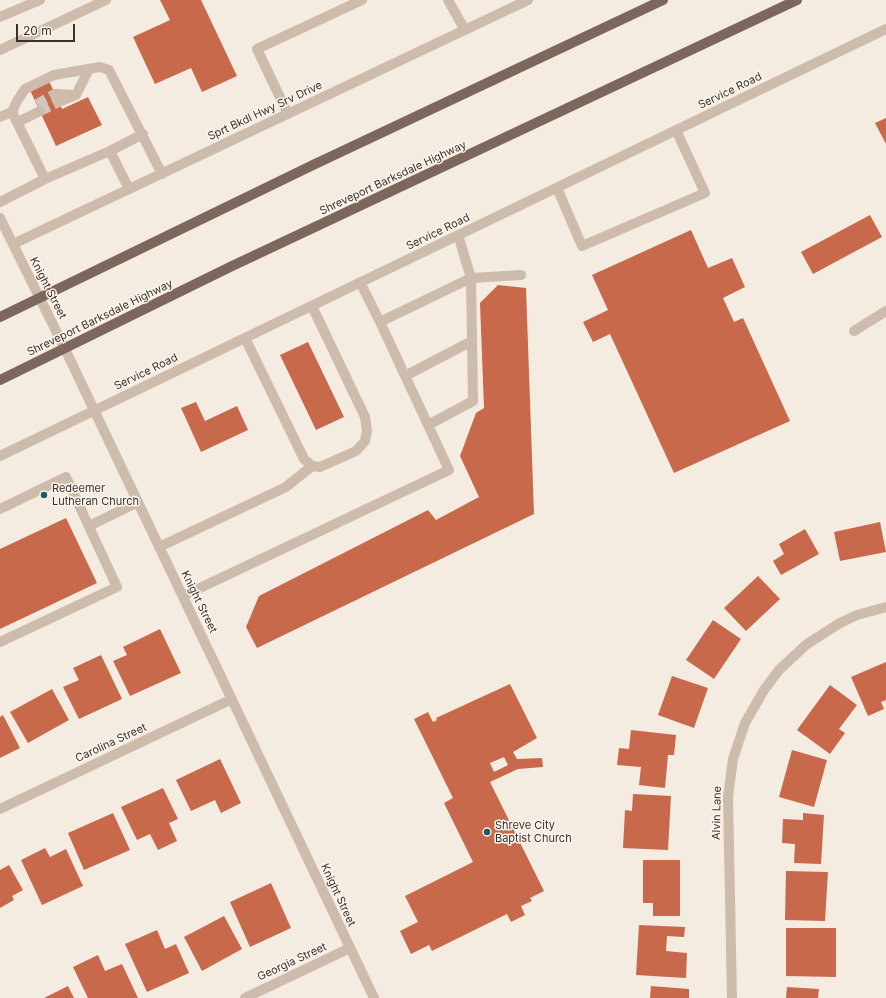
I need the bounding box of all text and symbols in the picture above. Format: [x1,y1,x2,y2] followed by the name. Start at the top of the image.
[18,16,77,42] scale bar
[23,23,52,38] text: 20 m
[696,70,764,112] street label: Service Road
[206,79,324,143] street label: Sprt Bkdl Hwy Srv Drive
[318,138,468,218] street label: Shreveport Barksdale Highway
[404,211,472,253] street label: Service Road
[27,255,69,321] street label: Knight Street
[25,277,175,359] street label: Shreveport Barksdale Highway
[112,351,180,393] street label: Service Road
[52,482,139,508] place label: Redeemer Lutheran Church
[39,490,49,500] marker: Redeemer Lutheran Church
[178,569,220,635] street label: Knight Street
[73,721,149,765] street label: Carolina Street
[710,786,724,840] street label: Alvin Lane
[495,819,572,845] place label: Shreve City Baptist Church
[482,827,492,837] marker: Shreve City Baptist Church
[318,862,358,928] street label: Knight Street
[255,940,329,984] street label: Georgia Street

